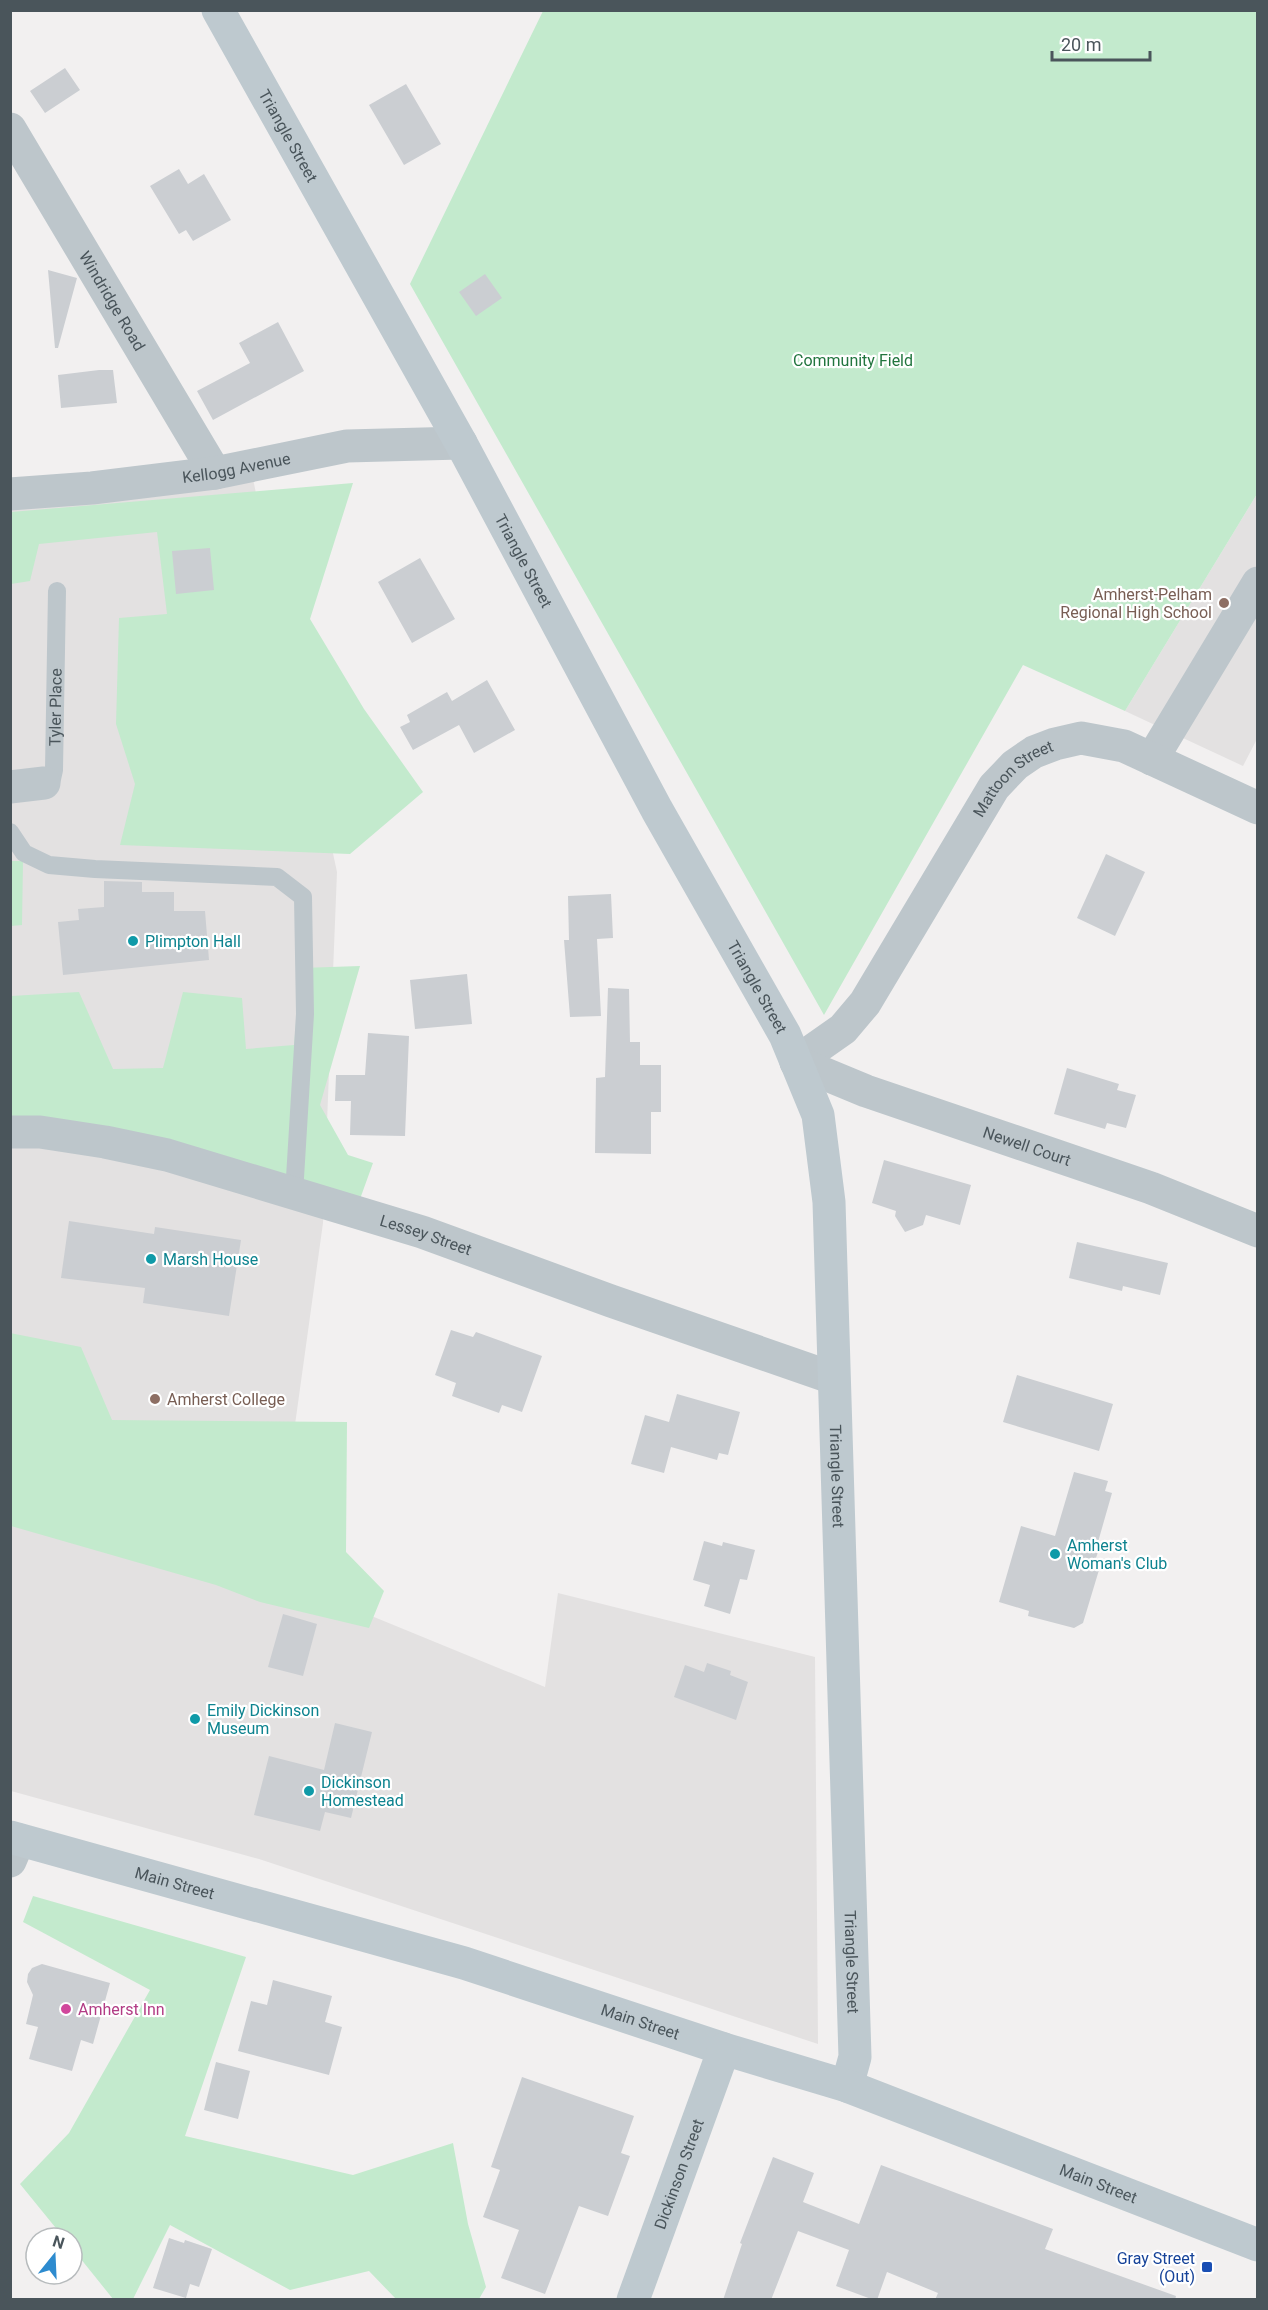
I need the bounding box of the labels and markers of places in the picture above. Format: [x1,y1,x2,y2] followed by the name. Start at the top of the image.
[1060,585,1212,622] place label: Amherst-Pelham Regional High School
[1217,596,1231,610] marker: Amherst-Pelham Regional High School
[145,932,241,951] place label: Plimpton Hall
[126,934,140,948] marker: Plimpton Hall
[163,1250,258,1269] place label: Marsh House
[144,1252,158,1266] marker: Marsh House
[167,1390,285,1409] place label: Amherst College
[148,1392,162,1406] marker: Amherst College
[1067,1536,1167,1573] place label: Amherst Woman's Club
[1048,1547,1062,1561] marker: Amherst Woman's Club
[207,1701,319,1738] place label: Emily Dickinson Museum
[188,1712,202,1726] marker: Emily Dickinson Museum
[321,1773,404,1810] place label: Dickinson Homestead
[302,1784,316,1798] marker: Dickinson Homestead
[78,2000,165,2019] place label: Amherst Inn
[59,2002,73,2016] marker: Amherst Inn
[1117,2249,1195,2286] place label: Gray Street (Out)
[1200,2260,1214,2274] marker: Gray Street (Out)

